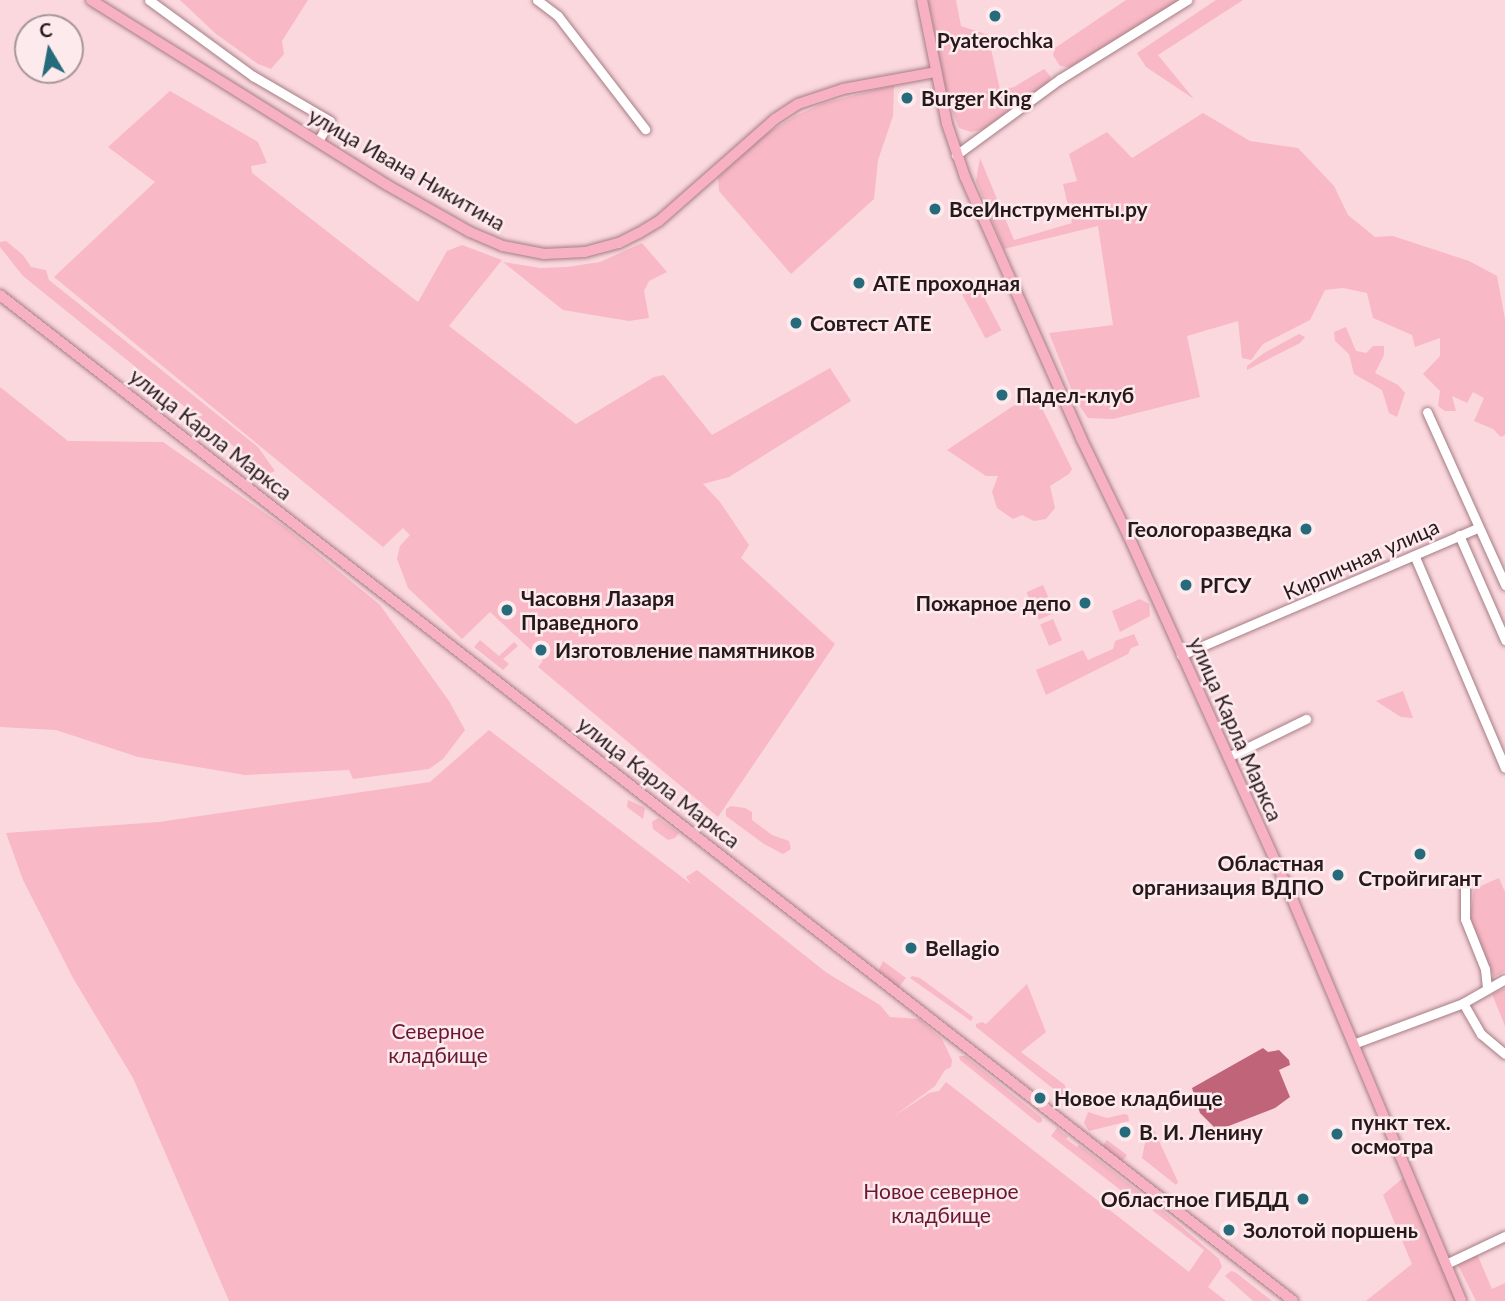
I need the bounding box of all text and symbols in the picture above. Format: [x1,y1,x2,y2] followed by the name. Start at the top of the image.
[987,8,1003,24] marker: Pyaterochka
[14,14,84,84] north arrow
[37,17,54,42] text: С
[937,27,1053,53] place label: Pyaterochka
[921,85,1032,111] place label: Burger King
[899,90,915,106] marker: Burger King
[304,102,510,236] street label: улица Ивана Никитина
[949,196,1148,222] place label: ВсеИнструменты.ру
[927,201,943,217] marker: ВсеИнструменты.ру
[873,270,1020,296] place label: АТЕ проходная
[851,275,867,291] marker: АТЕ проходная
[810,310,932,336] place label: Совтест АТЕ
[788,315,804,331] marker: Совтест АТЕ
[125,363,297,505] street label: улица Карла Маркса
[1016,382,1134,408] place label: Падел-клуб
[994,387,1010,403] marker: Падел-клуб
[1279,513,1443,605] street label: Кирпичная улица
[1127,516,1292,542] place label: Геологоразведка
[1298,521,1314,537] marker: Геологоразведка
[1200,572,1251,598] place label: РГСУ
[1178,577,1194,593] marker: РГСУ
[521,585,674,635] place label: Часовня Лазаря Праведного
[916,590,1071,616] place label: Пожарное депо
[1077,595,1093,611] marker: Пожарное депо
[499,602,515,618] marker: Часовня Лазаря Праведного
[1184,633,1288,825] street label: улица Карла Маркса
[555,637,815,663] place label: Изготовление памятников
[533,642,549,658] marker: Изготовление памятников
[573,711,745,853] street label: улица Карла Маркса
[1412,846,1428,862] marker: Стройгигант
[1132,850,1324,900] place label: Областная организация ВДПО
[1358,865,1482,891] place label: Стройгигант
[1330,867,1346,883] marker: Областная организация ВДПО
[925,935,999,961] place label: Bellagio
[903,940,919,956] marker: Bellagio
[388,1018,488,1068] park label: Северное кладбище
[1054,1085,1223,1111] place label: Новое кладбище
[1032,1090,1048,1106] marker: Новое кладбище
[1351,1109,1451,1159] place label: пункт тех. осмотра
[1139,1119,1263,1145] place label: В. И. Ленину
[1117,1124,1133,1140] marker: В. И. Ленину
[1329,1126,1345,1142] marker: пункт тех. осмотра
[863,1178,1019,1228] park label: Новое северное кладбище
[1101,1186,1289,1212] place label: Областное ГИБДД
[1295,1191,1311,1207] marker: Областное ГИБДД
[1243,1217,1418,1243] place label: Золотой поршень
[1221,1222,1237,1238] marker: Золотой поршень

